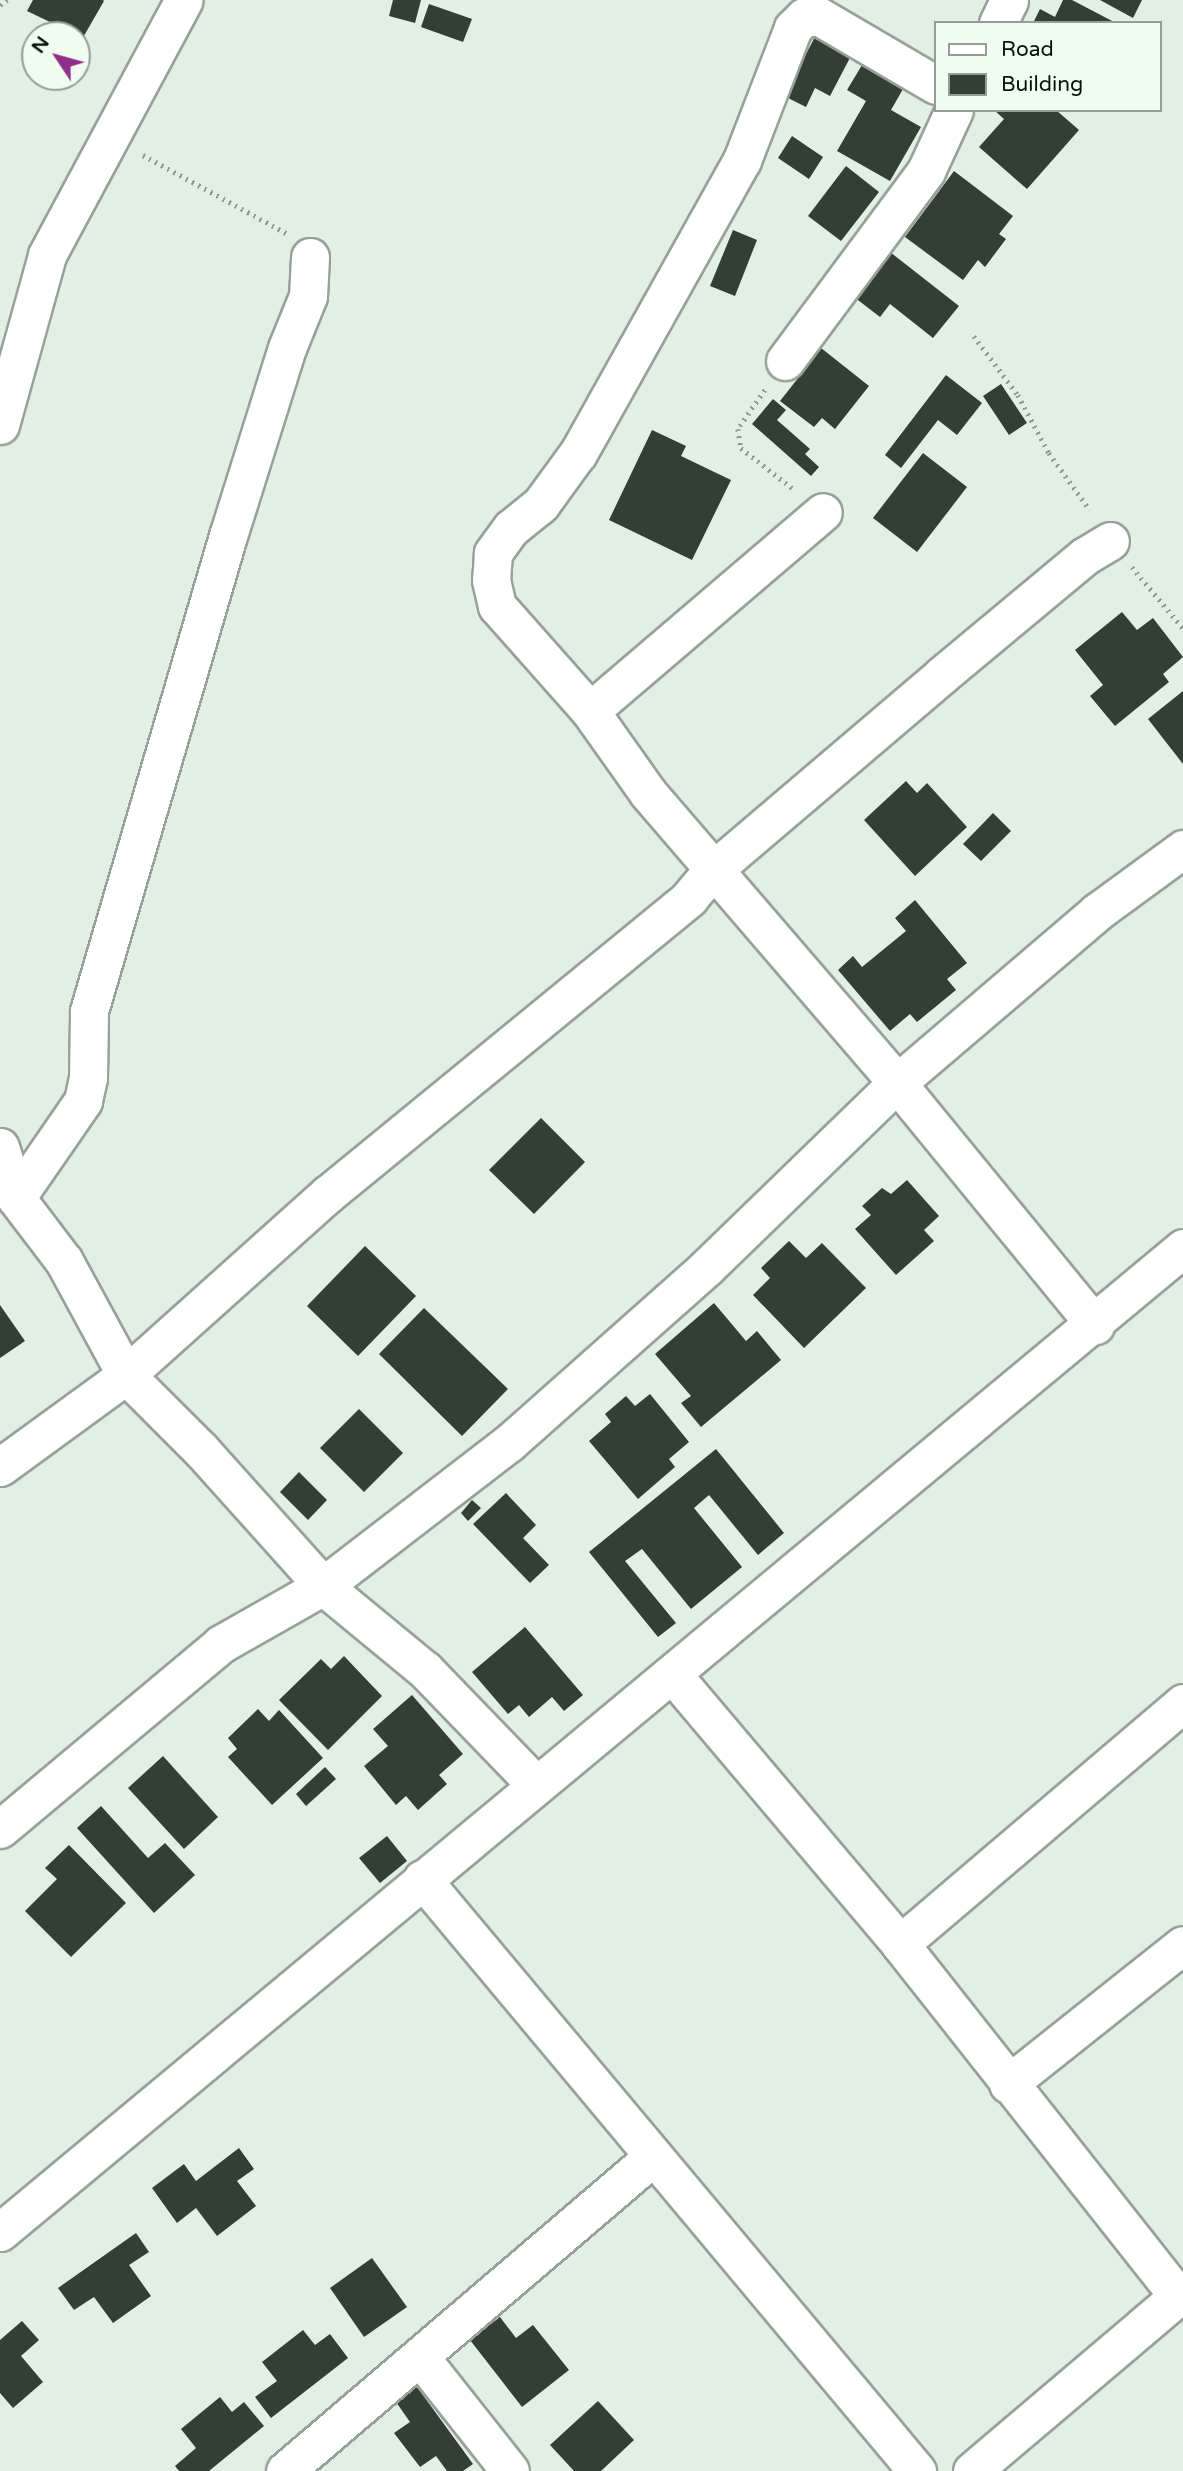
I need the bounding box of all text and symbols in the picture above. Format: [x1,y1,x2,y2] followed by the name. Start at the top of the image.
[21,21,91,91] north arrow
[934,21,1162,112] legend
[27,32,54,57] text: N
[1001,37,1054,62] text: Road
[1001,72,1083,97] text: Building

